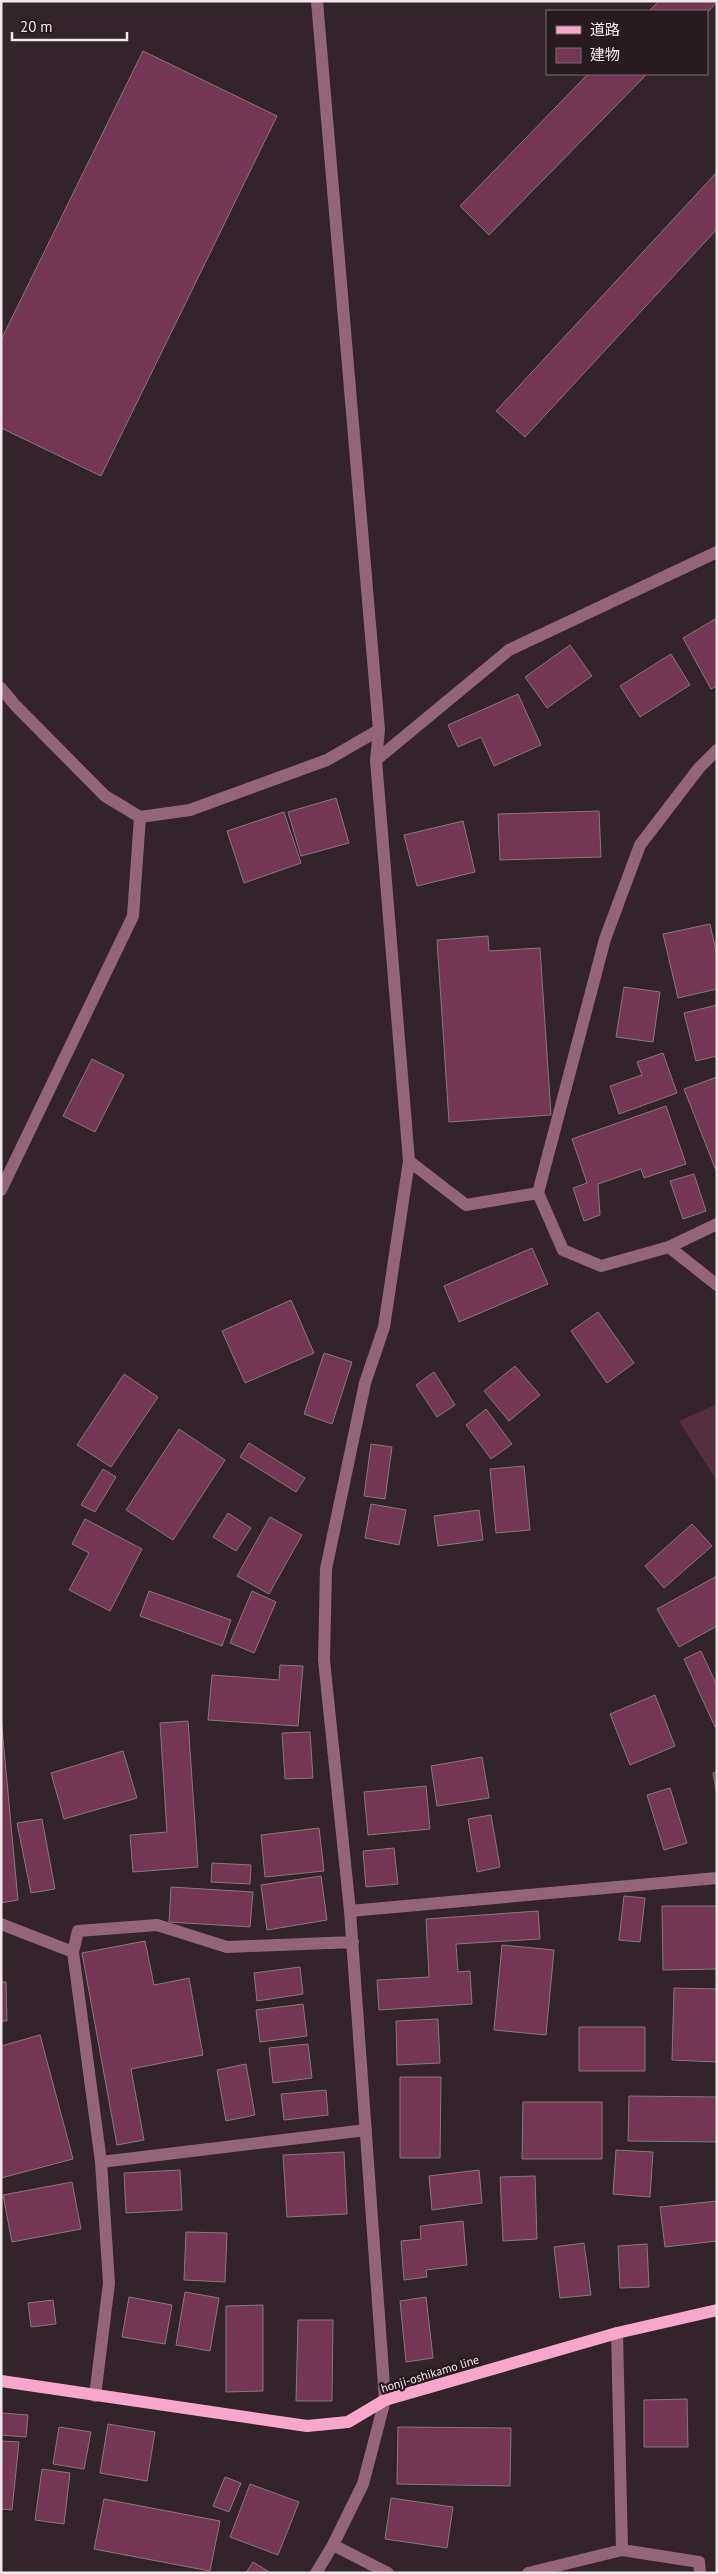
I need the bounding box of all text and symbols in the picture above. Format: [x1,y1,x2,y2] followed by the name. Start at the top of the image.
[12,10,128,42] scale bar
[546,10,708,75] legend
[20,17,53,36] text: 20 m
[590,20,620,39] text: 道路
[590,45,620,64] text: 建物
[379,2351,481,2396] street label: honji-oshikamo line

